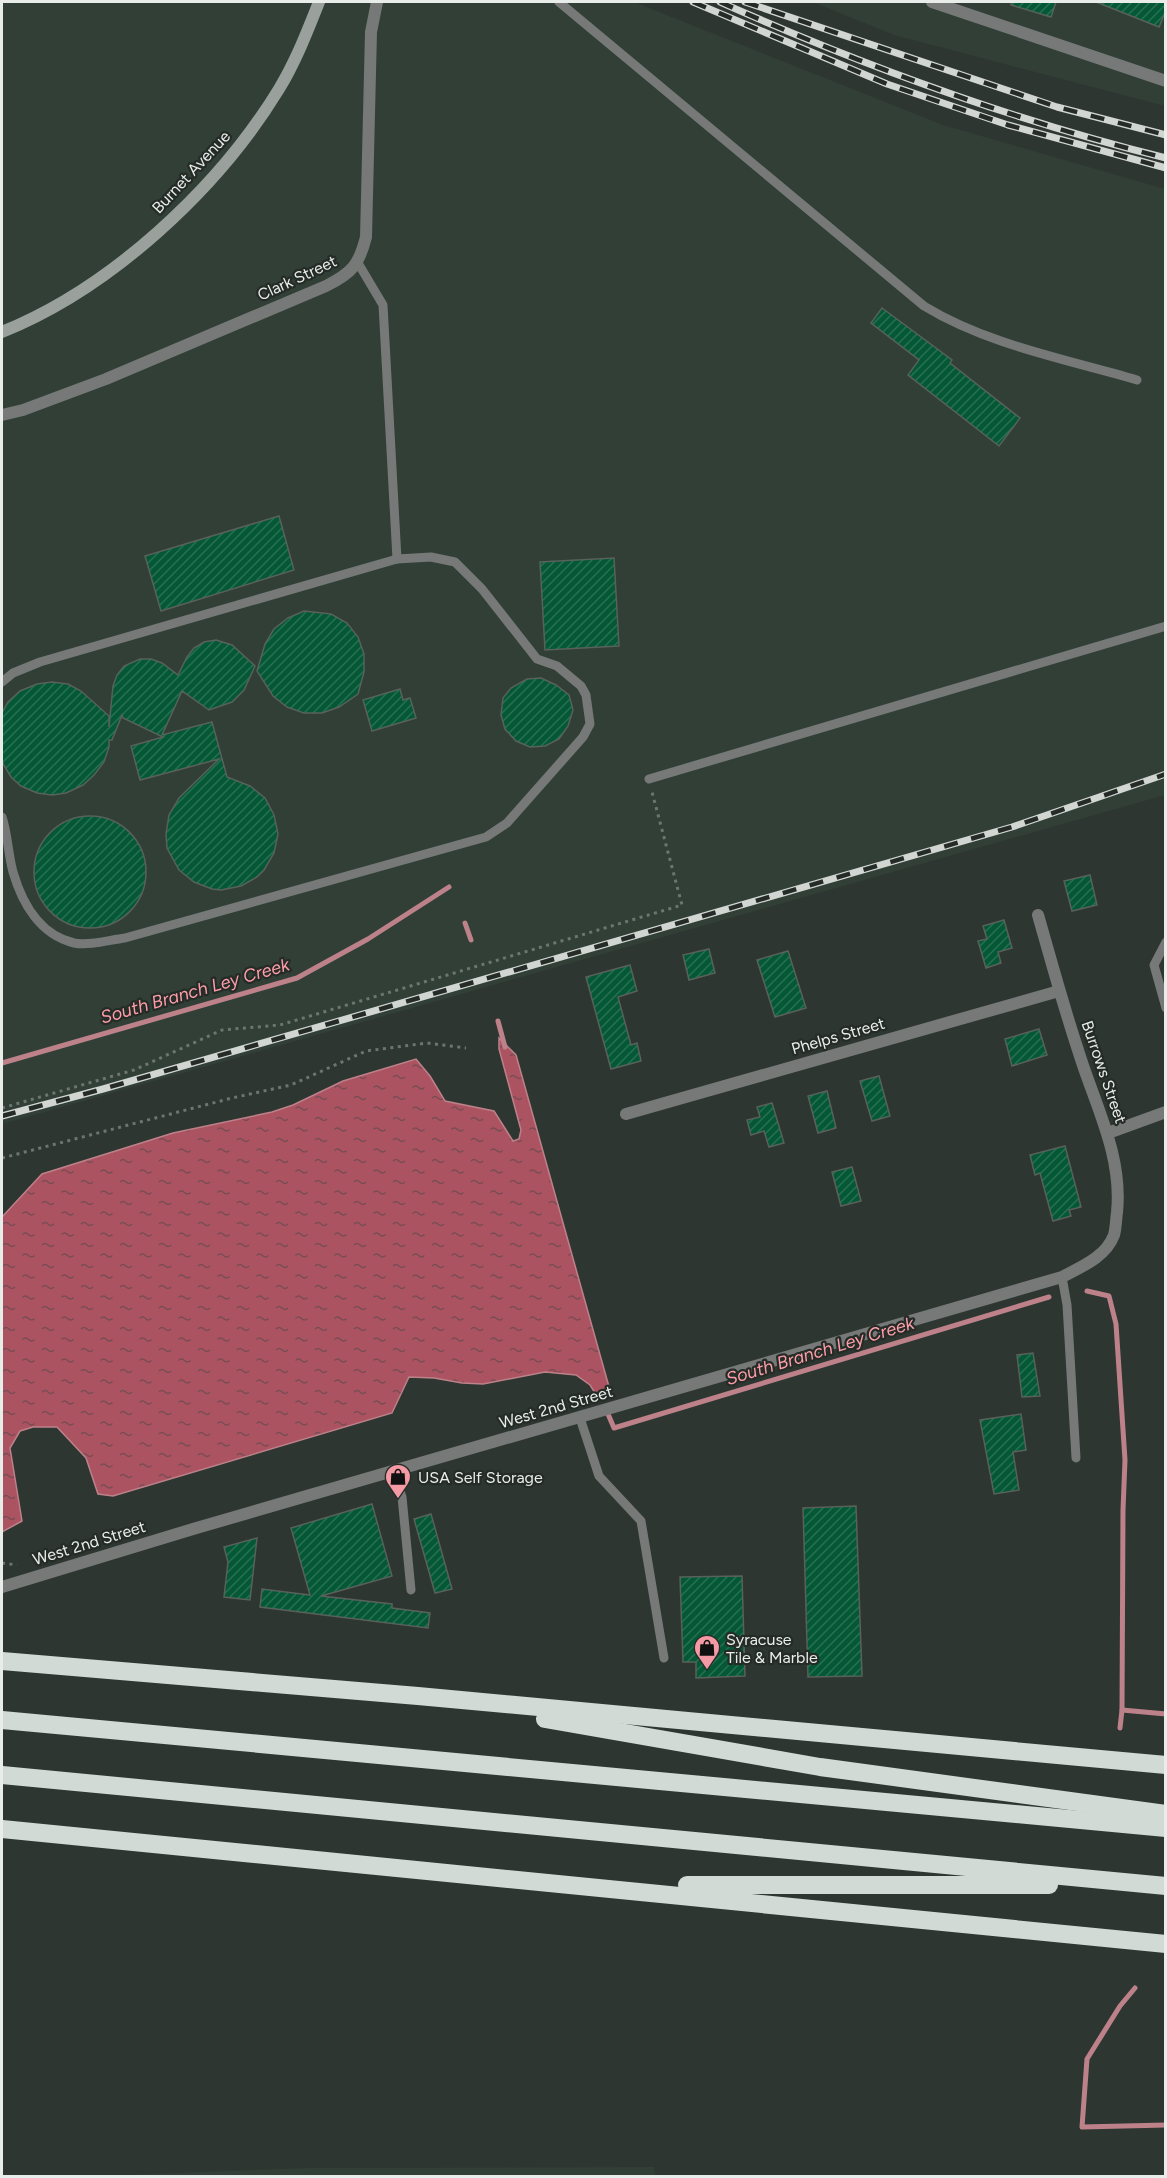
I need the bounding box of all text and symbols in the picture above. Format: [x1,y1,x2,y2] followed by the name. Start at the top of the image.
[148,127,234,217] street label: Burnet Avenue
[254,251,340,305] street label: Clark Street
[98,953,293,1029] water label: South Branch Ley Creek
[789,1014,887,1058] street label: Phelps Street
[1078,1018,1130,1126] street label: Burrows Street
[723,1312,918,1390] water label: South Branch Ley Creek
[497,1382,615,1432] street label: West 2nd Street
[383,1462,413,1500] shop icon: USA Self Storage
[418,1468,543,1487] place label: USA Self Storage
[30,1517,148,1569] street label: West 2nd Street
[726,1630,818,1667] place label: Syracuse Tile & Marble
[692,1633,722,1671] shop icon: Syracuse Tile & Marble

